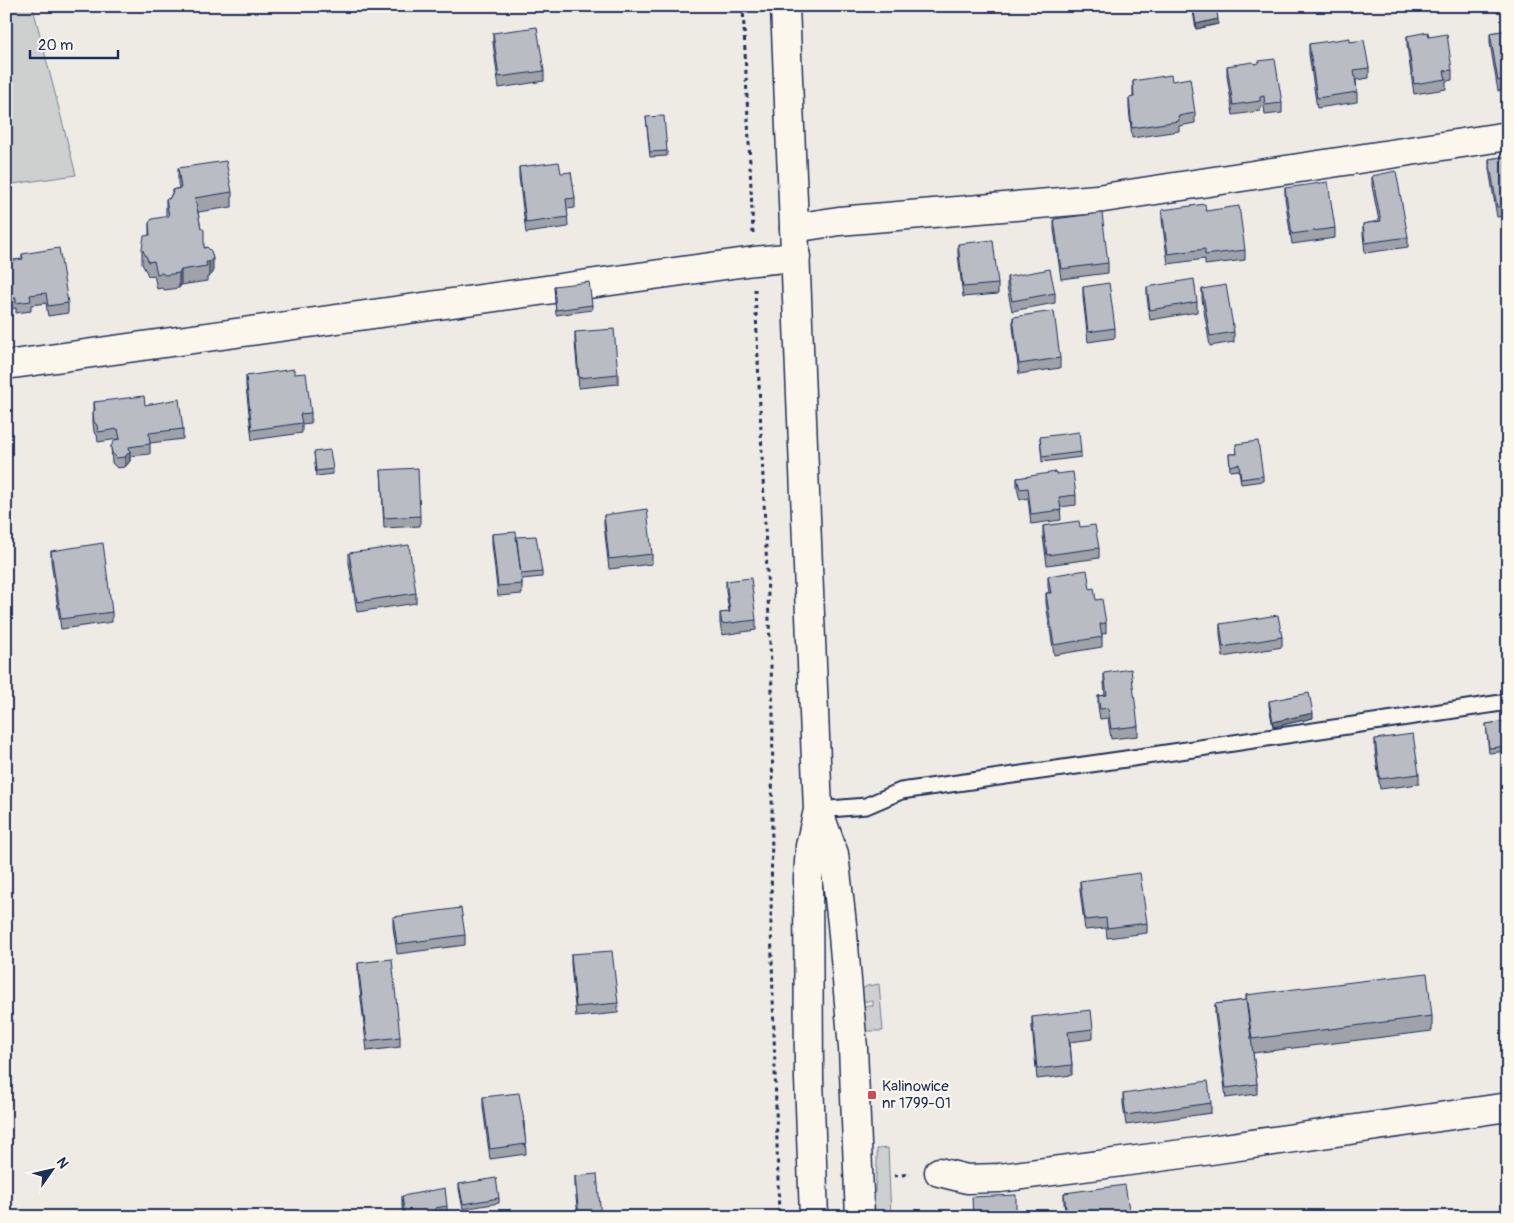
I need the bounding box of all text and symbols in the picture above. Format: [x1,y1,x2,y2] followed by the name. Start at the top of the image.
[30,28,118,60] scale bar
[38,36,73,55] text: 20 m
[882,1077,951,1113] place label: Kalinowice nr 1799-01
[866,1089,878,1101] marker: Kalinowice nr 1799-01
[28,1146,78,1196] north arrow
[53,1154,72,1172] text: N

